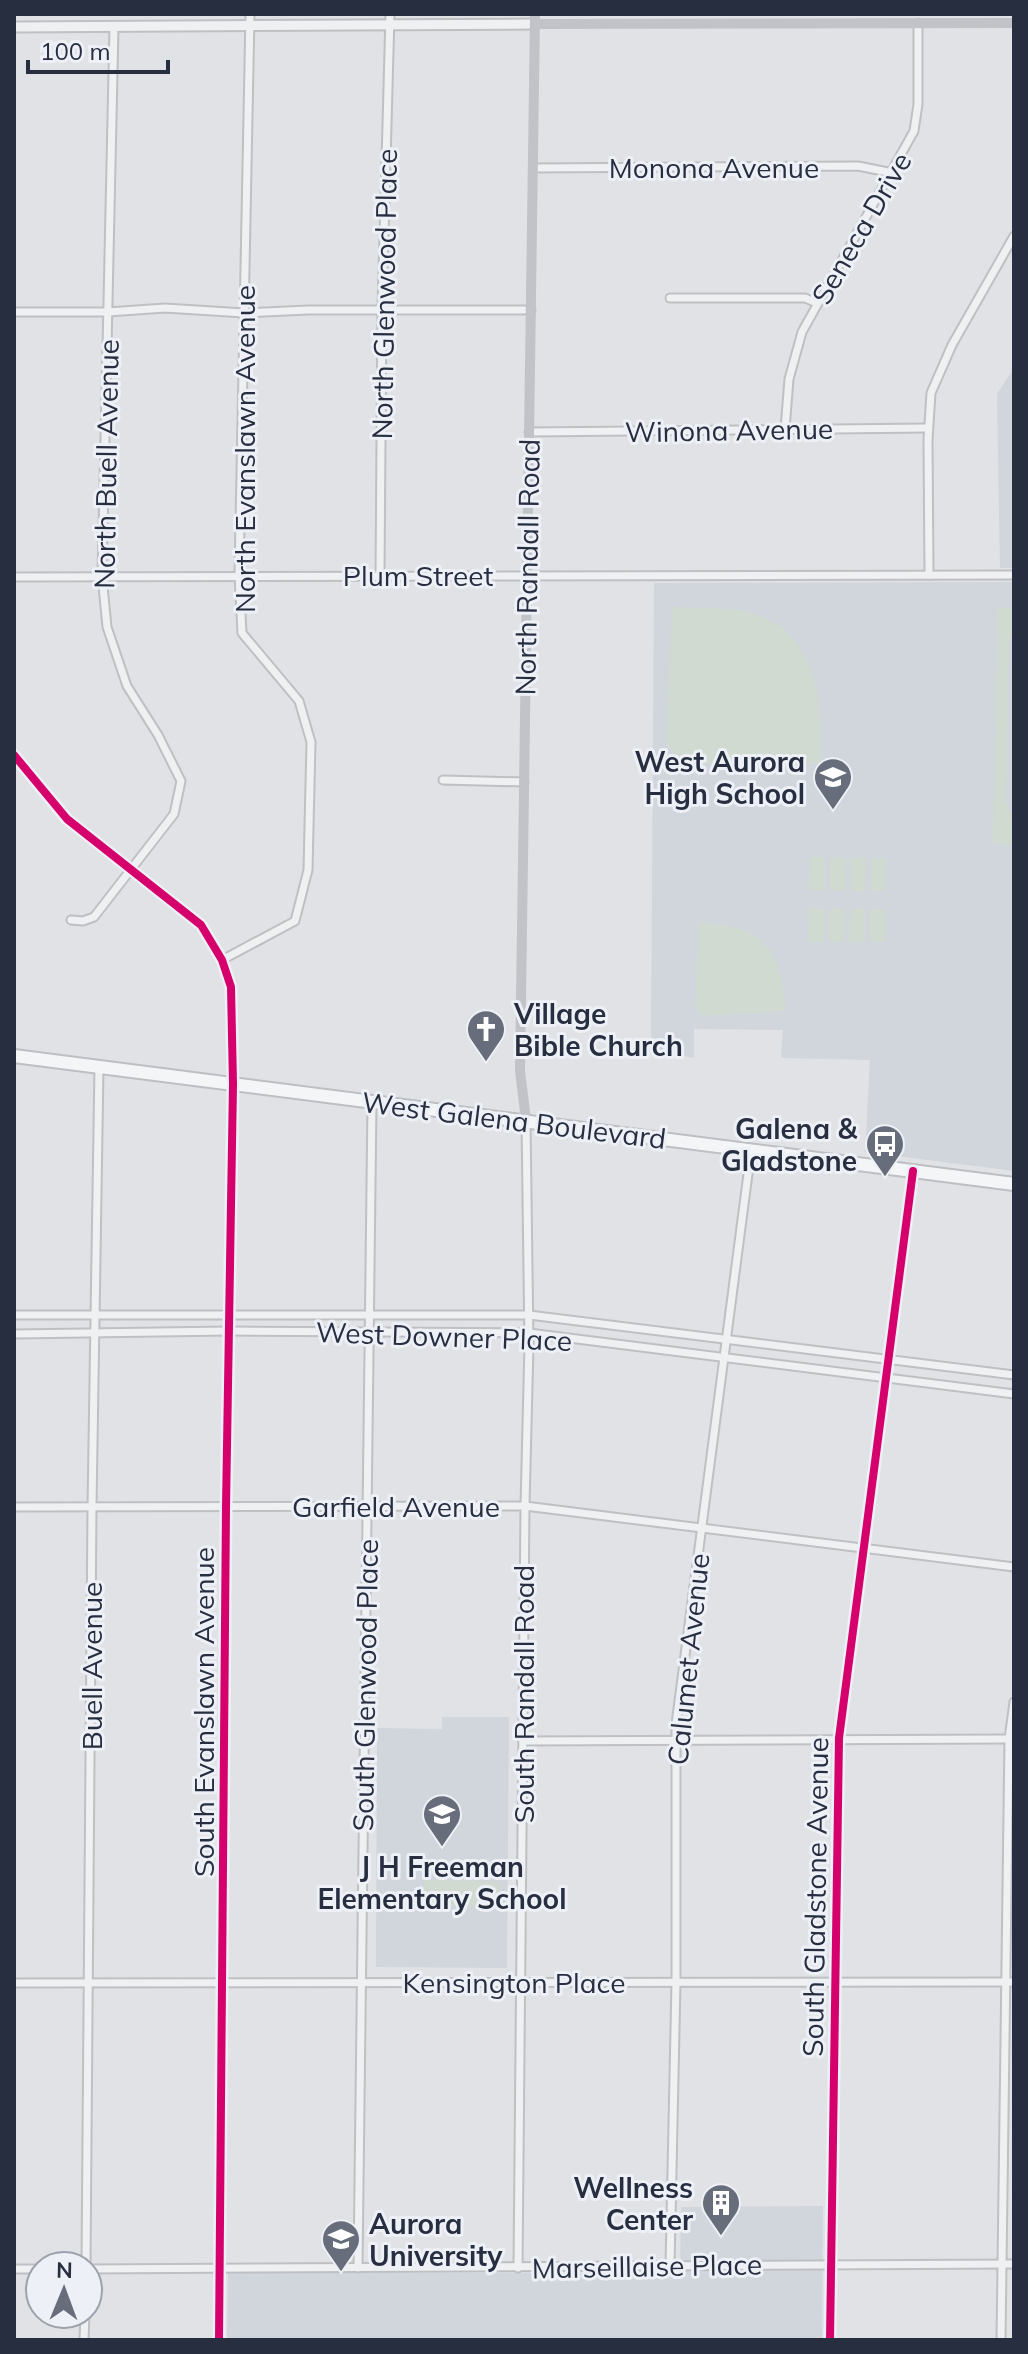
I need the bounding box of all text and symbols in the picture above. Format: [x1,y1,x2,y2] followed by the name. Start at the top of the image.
[28,24,168,74] scale bar
[40,36,111,66] text: 100 m
[803,146,919,310] street label: Seneca Drive
[364,148,404,440] street label: North Glenwood Place
[609,150,819,185] street label: Monona Avenue
[227,285,262,613] street label: North Evanslawn Avenue
[86,339,126,589] street label: North Buell Avenue
[625,411,833,449] street label: Winona Avenue
[507,438,547,696] street label: North Randall Road
[343,558,493,593] street label: Plum Street
[635,744,805,811] place label: West Aurora High School
[812,756,854,811] school or university icon: West Aurora High School
[513,996,683,1063] place label: Village Bible Church
[465,1008,507,1063] church icon: Village Bible Church
[360,1084,668,1156] street label: West Galena Boulevard
[721,1111,858,1178] place label: Galena & Gladstone
[864,1123,906,1178] bus stop icon: Galena & Gladstone
[315,1314,573,1358] street label: West Downer Place
[292,1489,500,1524] street label: Garfield Avenue
[345,1538,385,1832] street label: South Glenwood Place
[186,1547,221,1877] street label: South Evanslawn Avenue
[659,1551,717,1767] street label: Calumet Avenue
[506,1565,541,1823] street label: South Randall Road
[74,1582,109,1750] street label: Buell Avenue
[795,1737,835,2057] street label: South Gladstone Avenue
[421,1793,463,1848] school or university icon: J H Freeman Elementary School
[318,1849,566,1916] place label: J H Freeman Elementary School
[403,1965,625,2000] street label: Kensington Place
[573,2170,693,2237] place label: Wellness Center
[700,2182,742,2237] building icon: Wellness Center
[369,2206,503,2273] place label: Aurora University
[320,2218,362,2273] school or university icon: Aurora University
[532,2246,762,2286] street label: Marseillaise Place
[24,2250,104,2330] north arrow
[56,2256,73,2284] text: N

